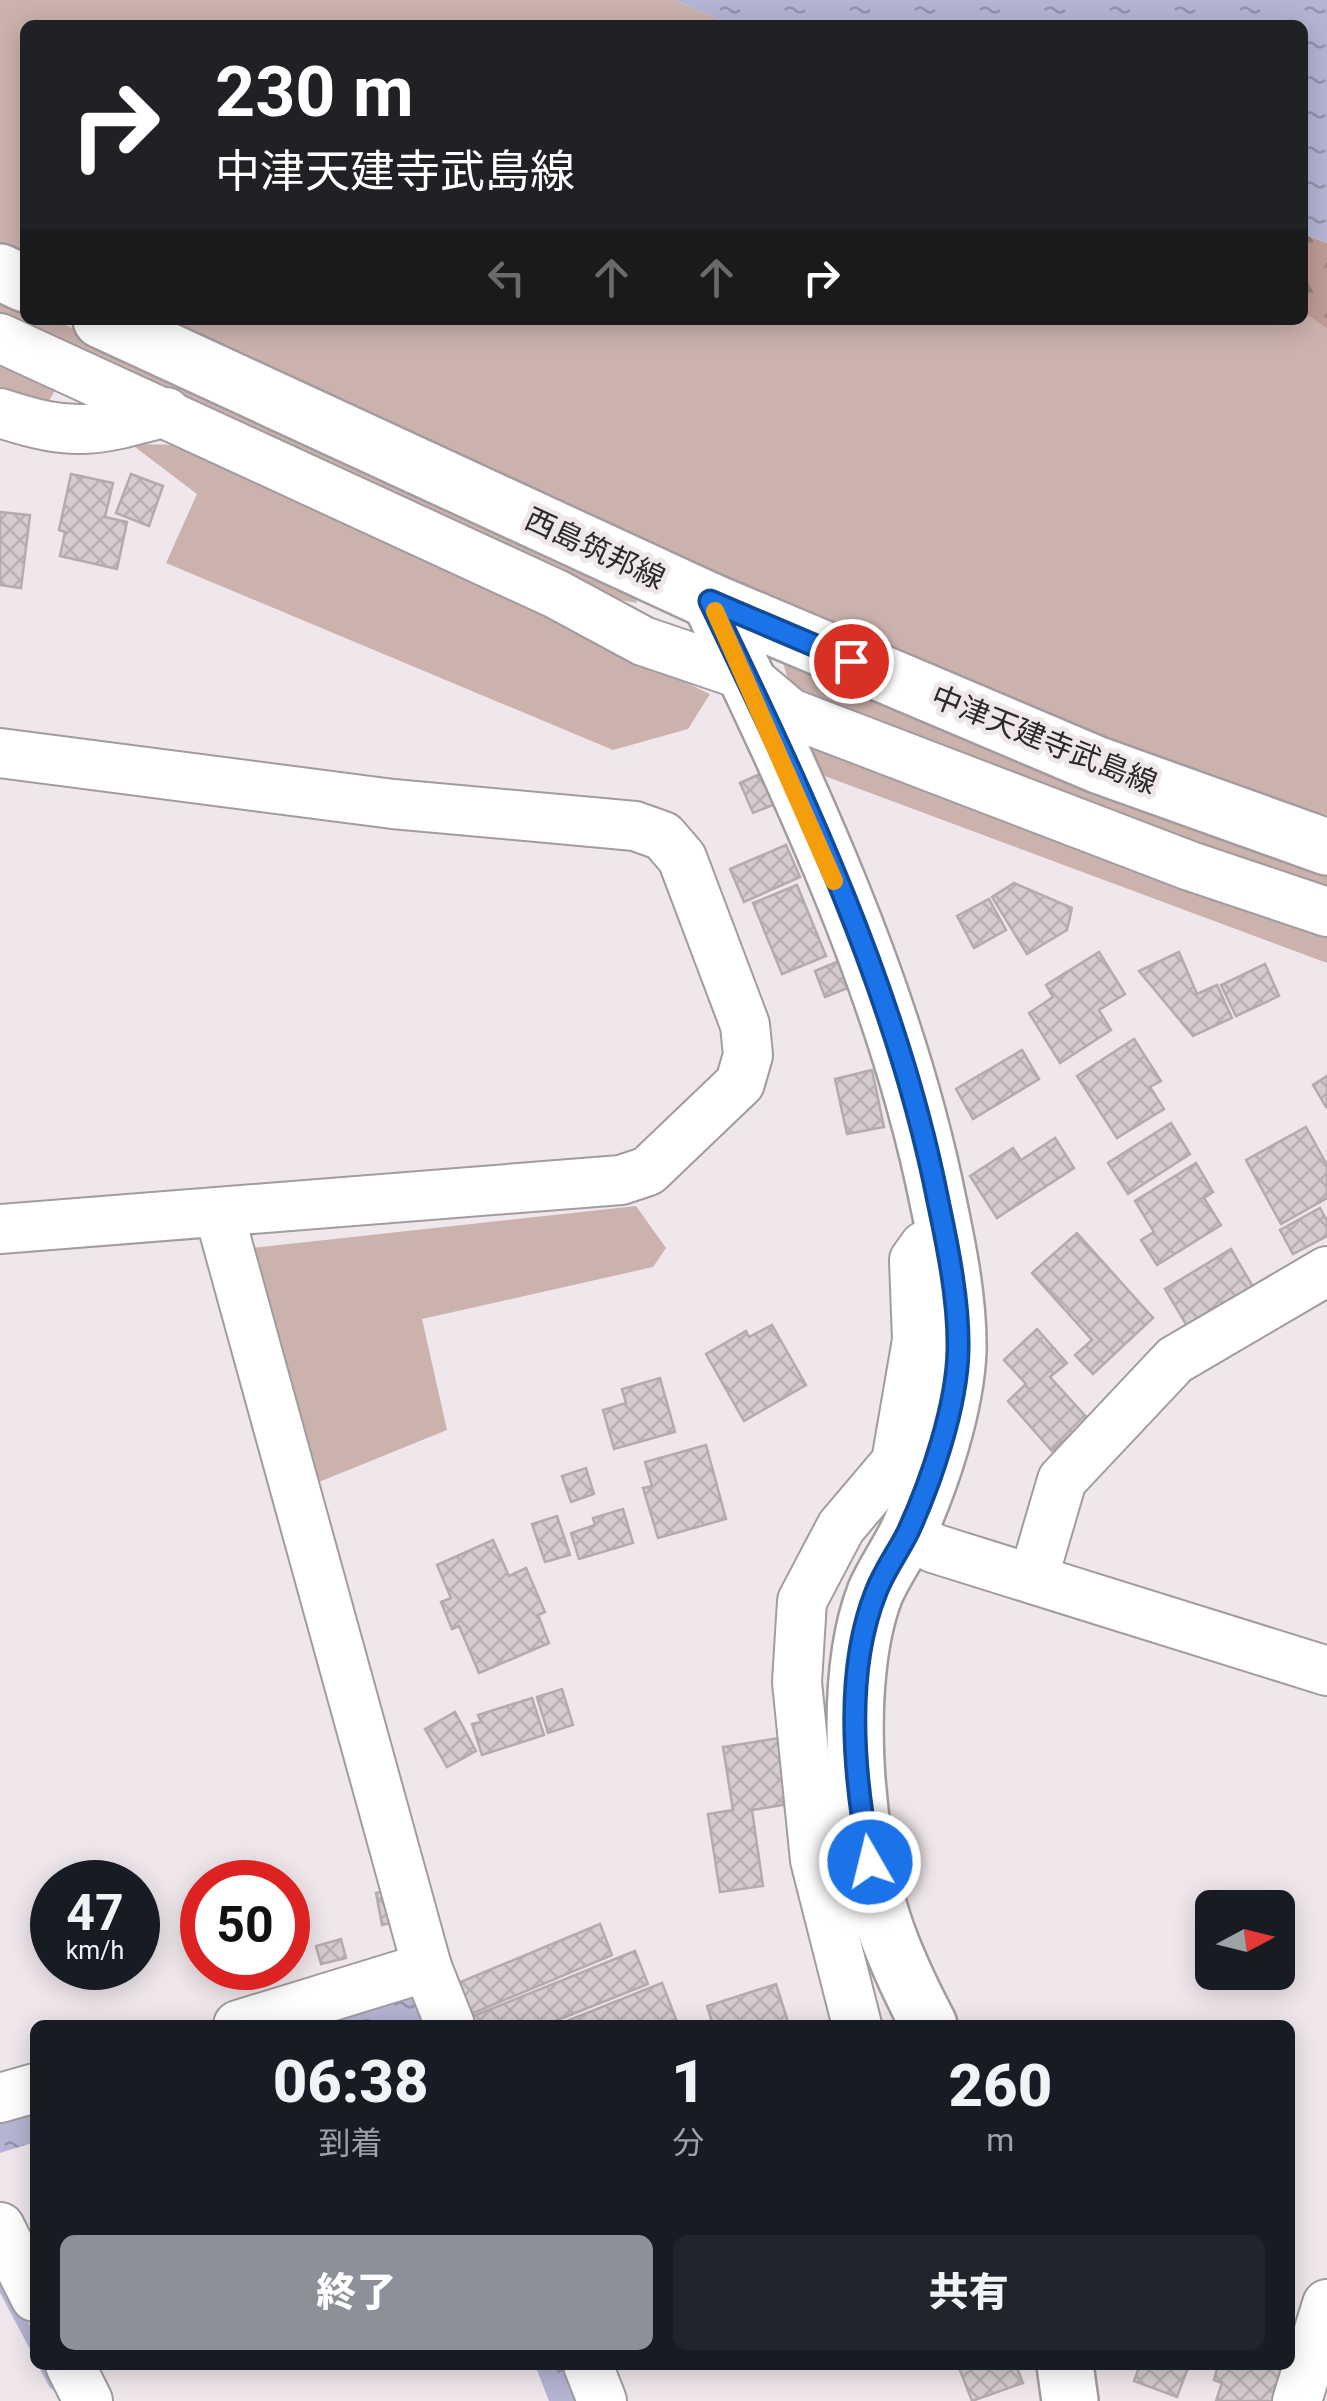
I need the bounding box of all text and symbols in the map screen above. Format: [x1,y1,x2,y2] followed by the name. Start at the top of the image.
[215,51,414,133] text: 230 m
[50,60,180,190] icon: right
[215,145,575,198] text: 中津天建寺武島線
[479,250,534,305] icon: left
[584,250,639,305] icon: ahead
[689,250,744,305] icon: ahead
[794,250,849,305] icon: right
[520,501,671,596] street label: 西島筑邦線
[809,619,894,704] pin
[824,634,879,689] icon: arrive
[926,678,1162,801] street label: 中津天建寺武島線
[818,1810,922,1914] position arrow
[180,1860,310,1990] speed limit sign: 50
[66,1884,124,1942] text: 47
[1195,1890,1295,1990] north arrow
[1195,1890,1295,1990] map controls
[66,1936,124,1965] text: km/h
[273,2046,429,2117] text: 06:38
[671,2046,706,2117] text: 1
[948,2050,1052,2121] text: 260
[986,2121,1014,2159] text: m
[319,2124,383,2162] text: 到着
[673,2124,705,2162] text: 分
[60,2235,653,2350] button: 終了
[673,2235,1265,2350] button: 共有

